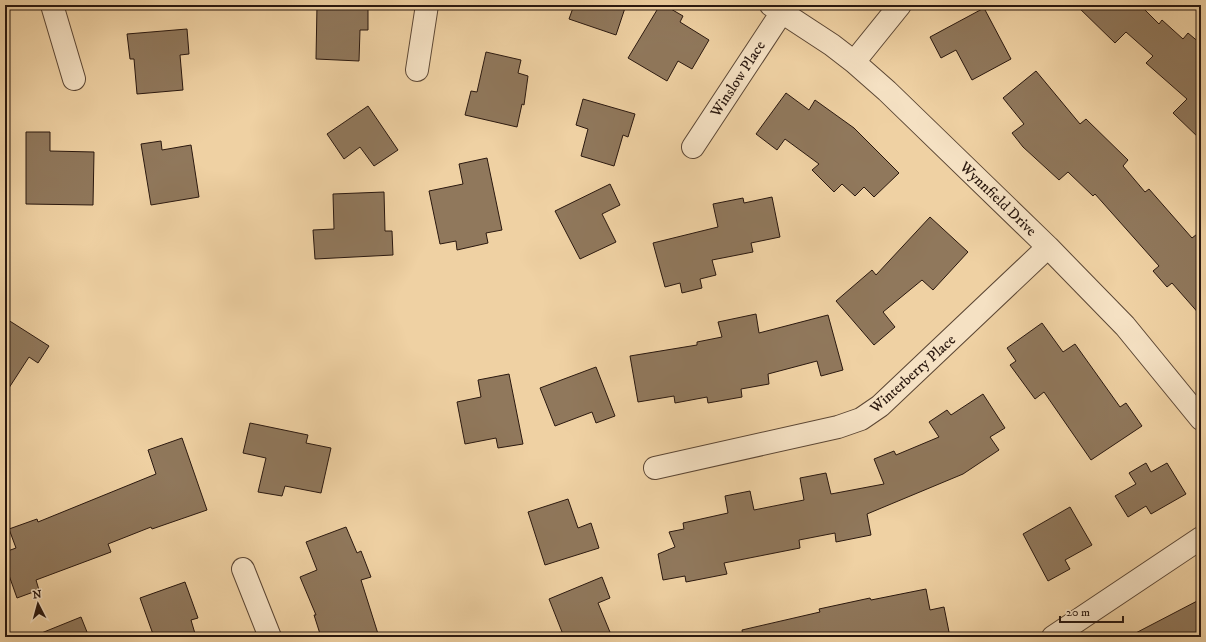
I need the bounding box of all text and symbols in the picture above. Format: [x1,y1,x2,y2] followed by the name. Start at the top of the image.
[706,37,770,122] street label: Winslow Place
[955,157,1040,240] street label: Wynnfield Drive
[865,331,960,418] street label: Winterberry Place
[18,584,58,624] north arrow
[32,588,42,602] text: N
[1060,598,1123,624] scale bar
[1066,605,1090,620] text: 20 m

